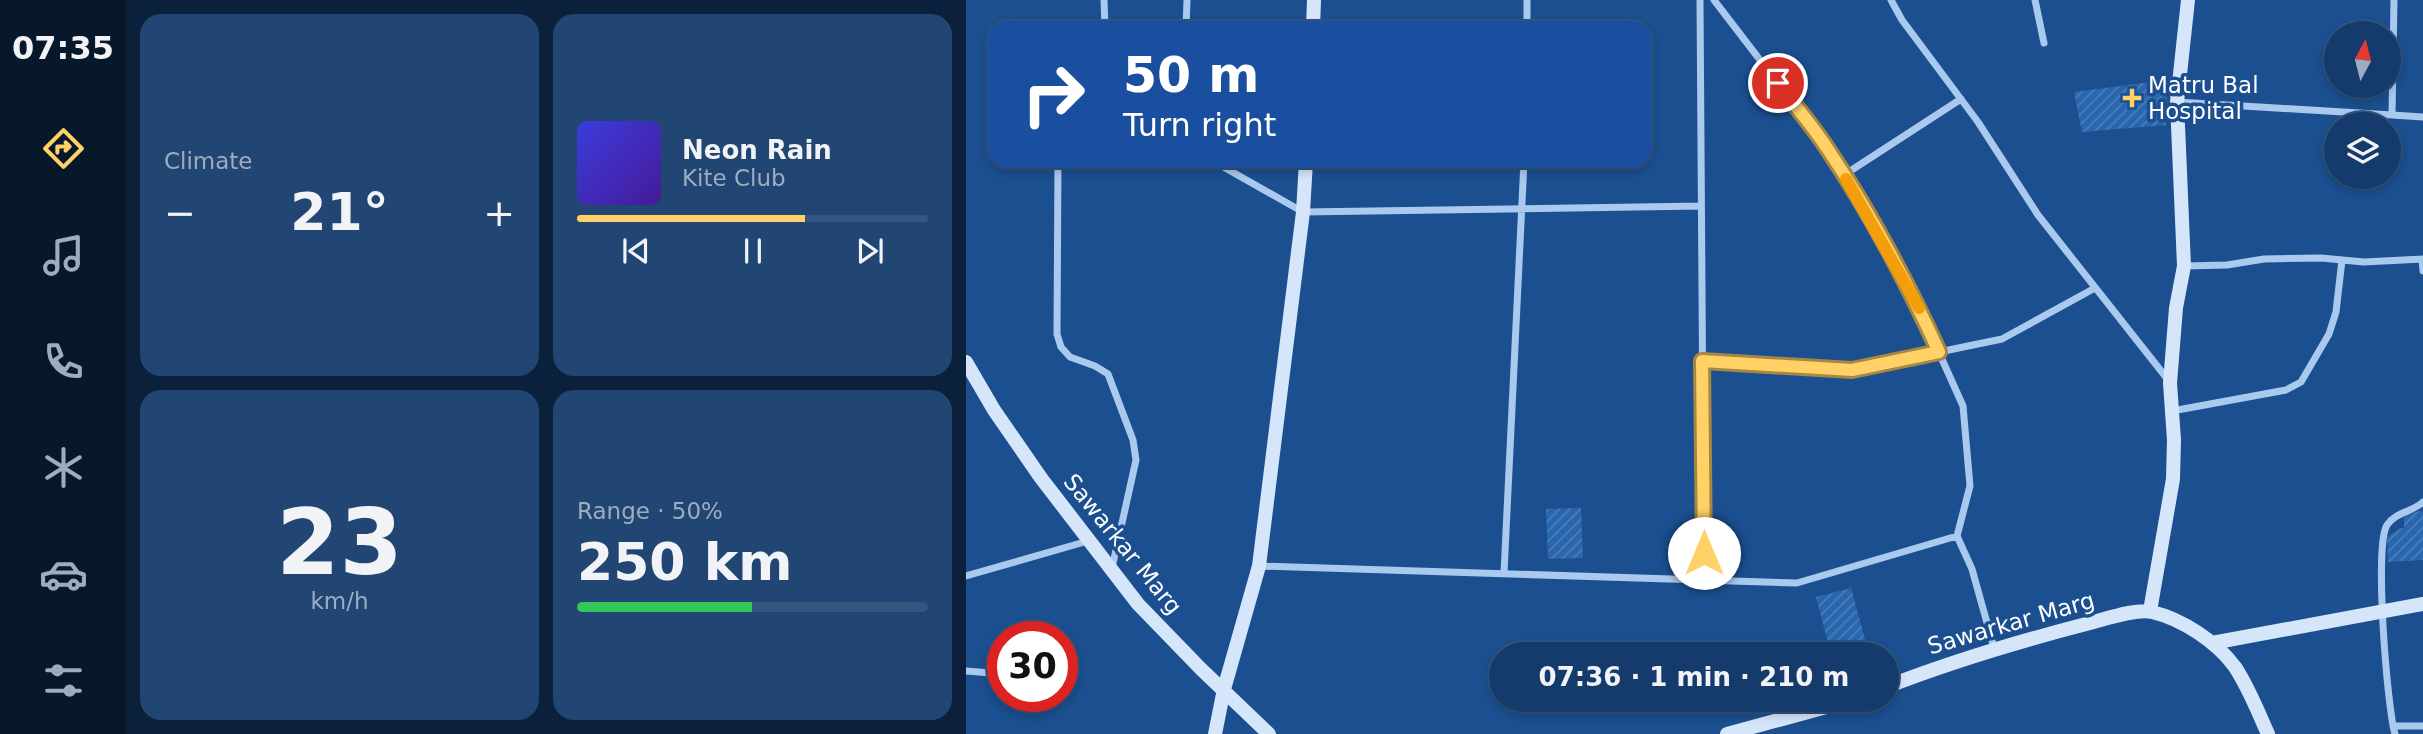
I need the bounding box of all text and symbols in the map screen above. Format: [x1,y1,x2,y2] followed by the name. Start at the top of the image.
[2324,21,2401,98] north arrow
[2324,21,2401,189] map controls
[12,29,114,67] text: 07:35
[1123,47,1259,104] text: 50 m
[1008,49,1099,140] icon: right
[1748,53,1808,113] pin
[1759,64,1797,102] icon: arrive
[2148,72,2259,124] place label: Matru Bal Hospital
[2122,88,2142,108] marker: Matru Bal Hospital
[1123,106,1276,144] text: Turn right
[2324,112,2401,189] button: layers
[39,124,88,173] icon: directions
[682,135,832,165] text: Neon Rain
[164,148,253,174] text: Climate
[682,165,786,191] text: Kite Club
[290,182,389,242] text: 21°
[164,191,196,235] text: −
[483,191,515,235] text: +
[39,231,88,280] icon: music
[617,232,655,270] icon: previous
[734,232,772,270] icon: pause
[851,232,889,270] icon: next
[39,337,88,386] icon: phone
[39,443,88,492] icon: climate
[1059,469,1187,619] street label: Sawarkar Marg
[276,490,403,595] text: 23
[577,498,723,524] text: Range · 50%
[1667,516,1741,590] position arrow
[577,532,792,592] text: 250 km
[39,550,88,599] icon: car
[1925,587,2097,659] street label: Sawarkar Marg
[310,588,369,614] text: km/h
[987,621,1078,712] speed limit sign: 30
[39,656,88,705] icon: filters
[1539,662,1849,692] text: 07:36 · 1 min · 210 m

